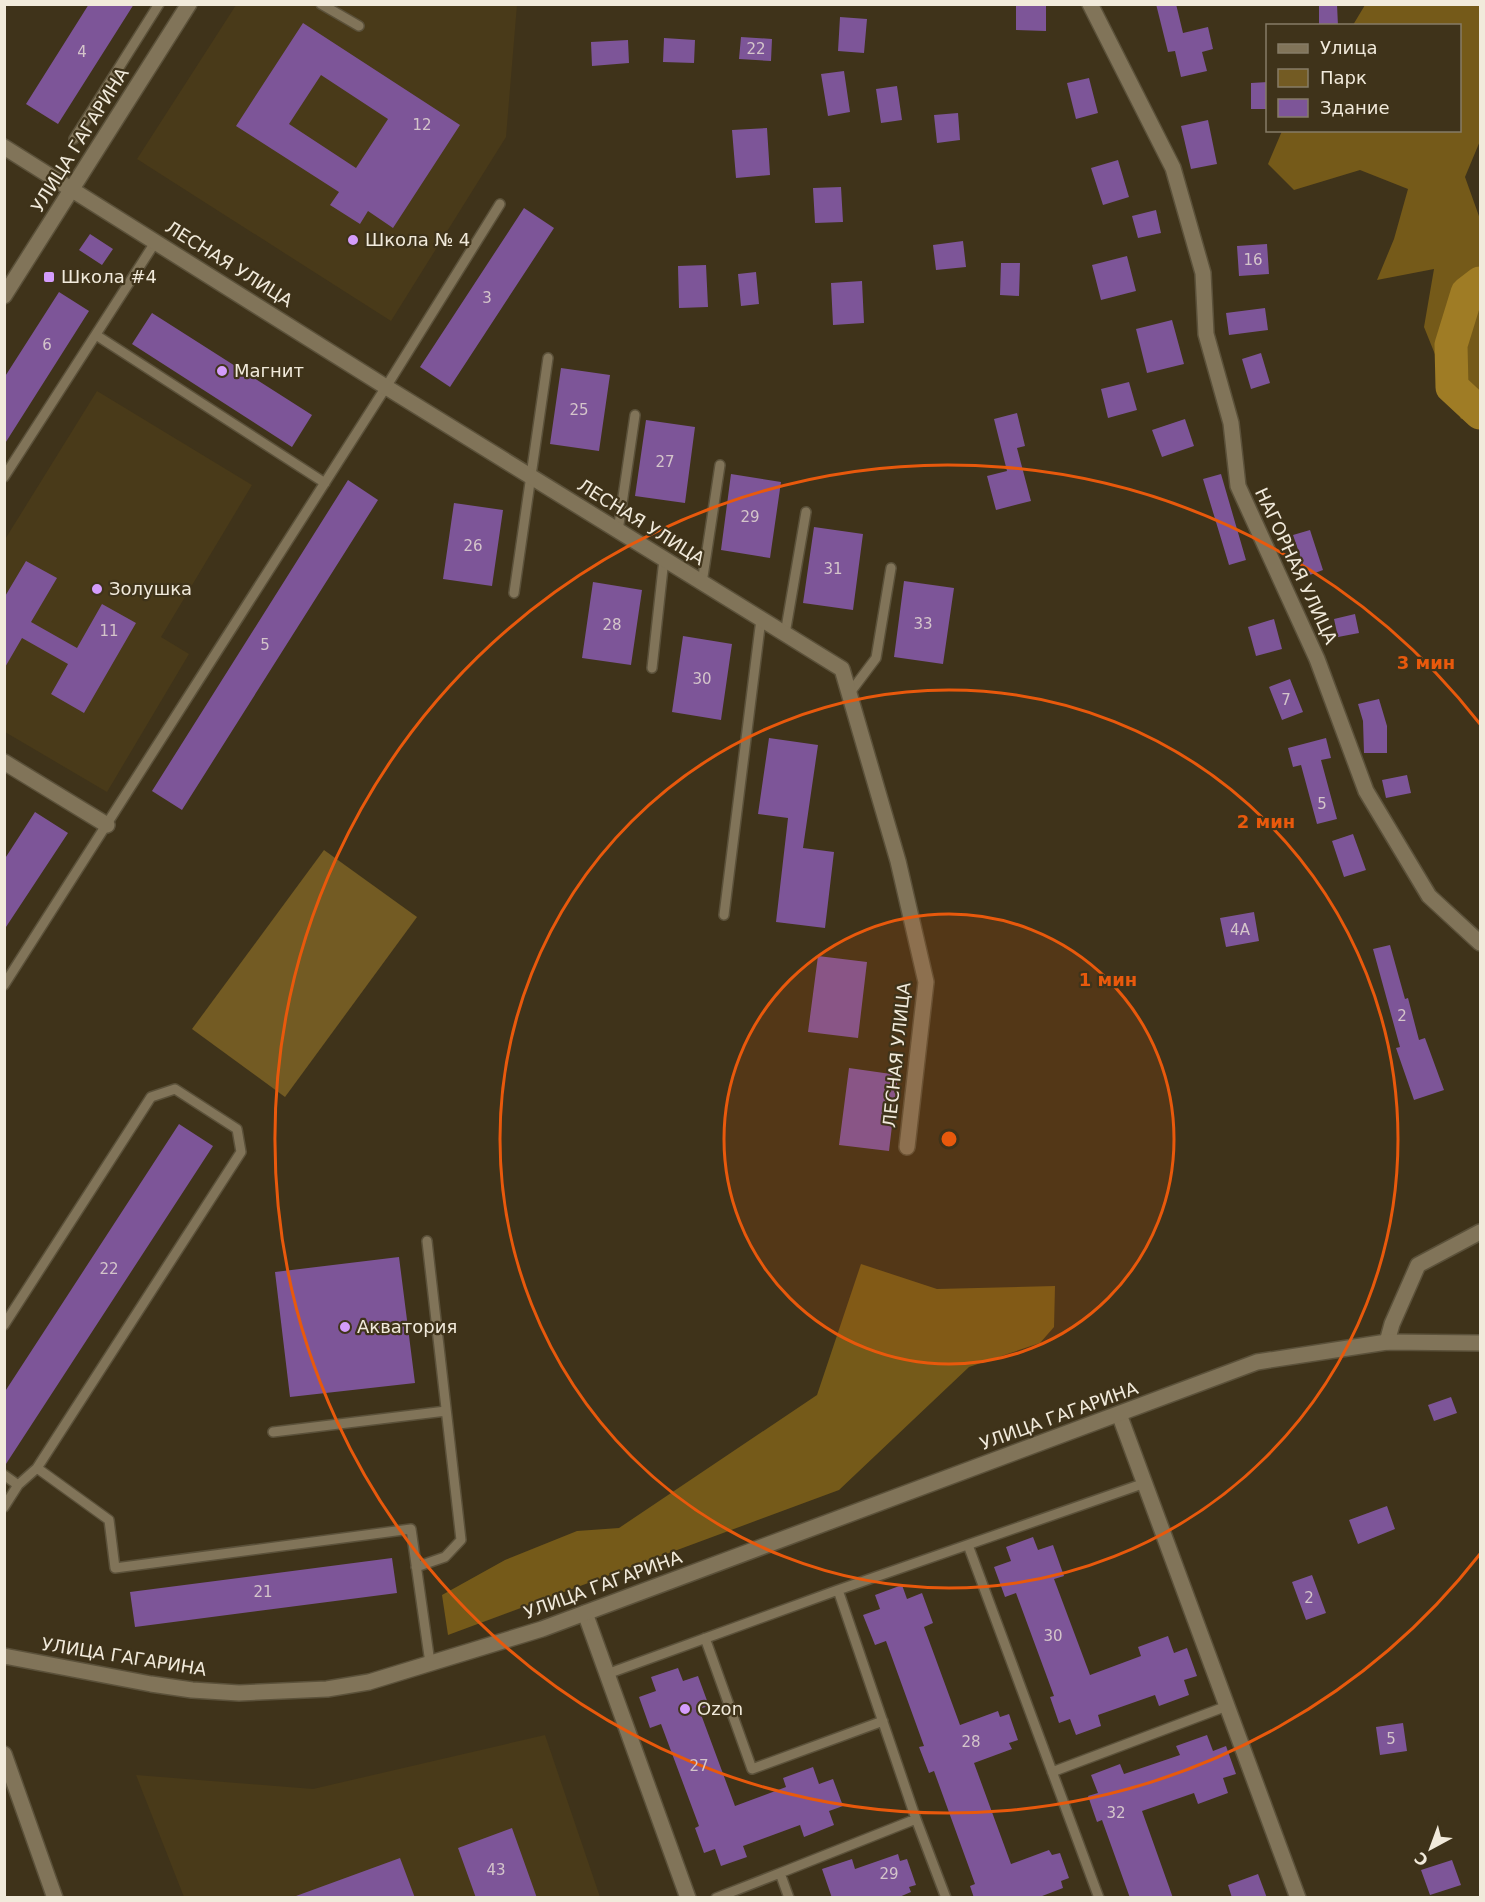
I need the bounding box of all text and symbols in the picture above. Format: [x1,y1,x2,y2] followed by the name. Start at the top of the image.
[1266,24,1461,132] legend
[1320,37,1377,58] text: Улица
[746,40,766,58] house number: 22
[77,43,87,61] house number: 4
[26,63,133,216] street label: УЛИЦА ГАГАРИНА
[1320,67,1367,88] text: Парк
[1320,97,1390,118] text: Здание
[412,116,432,134] house number: 12
[162,216,297,311] street label: ЛЕСНАЯ УЛИЦА
[365,229,470,250] place label: Школа № 4
[346,233,360,247] marker: Школа № 4
[1243,251,1263,269] house number: 16
[61,266,157,287] place label: Школа #4
[42,270,56,284] marker: Школа #4
[482,289,492,307] house number: 3
[42,336,52,354] house number: 6
[234,360,304,381] place label: Магнит
[215,364,229,378] marker: Магнит
[569,401,589,419] house number: 25
[655,453,675,471] house number: 27
[574,474,709,569] street label: ЛЕСНАЯ УЛИЦА
[1251,484,1342,648] street label: НАГОРНАЯ УЛИЦА
[740,508,760,526] house number: 29
[463,537,483,555] house number: 26
[823,560,843,578] house number: 31
[109,578,192,599] place label: Золушка
[90,582,104,596] marker: Золушка
[913,615,933,633] house number: 33
[602,616,622,634] house number: 28
[99,622,119,640] house number: 11
[260,636,270,654] house number: 5
[1397,652,1455,673] text: 3 мин
[692,670,712,688] house number: 30
[1281,691,1291,709] house number: 7
[1317,795,1327,813] house number: 5
[1237,811,1295,832] text: 2 мин
[1230,921,1251,939] house number: 4А
[1079,969,1137,990] text: 1 мин
[878,981,915,1129] street label: ЛЕСНАЯ УЛИЦА
[1397,1007,1407,1025] house number: 2
[939,1129,959,1149] centre of rings
[99,1260,119,1278] house number: 22
[357,1316,457,1337] place label: Акватория
[338,1320,352,1334] marker: Акватория
[977,1377,1141,1454] street label: УЛИЦА ГАГАРИНА
[521,1546,685,1623] street label: УЛИЦА ГАГАРИНА
[253,1583,273,1601] house number: 21
[1304,1589,1314,1607] house number: 2
[1043,1627,1063,1645] house number: 30
[40,1633,209,1680] street label: УЛИЦА ГАГАРИНА
[697,1698,743,1719] place label: Ozon
[678,1702,692,1716] marker: Ozon
[1386,1730,1396,1748] house number: 5
[961,1733,981,1751] house number: 28
[689,1757,709,1775] house number: 27
[1106,1804,1126,1822] house number: 32
[1401,1818,1461,1878] north arrow
[1411,1848,1432,1870] text: С
[486,1861,506,1879] house number: 43
[879,1865,899,1883] house number: 29

